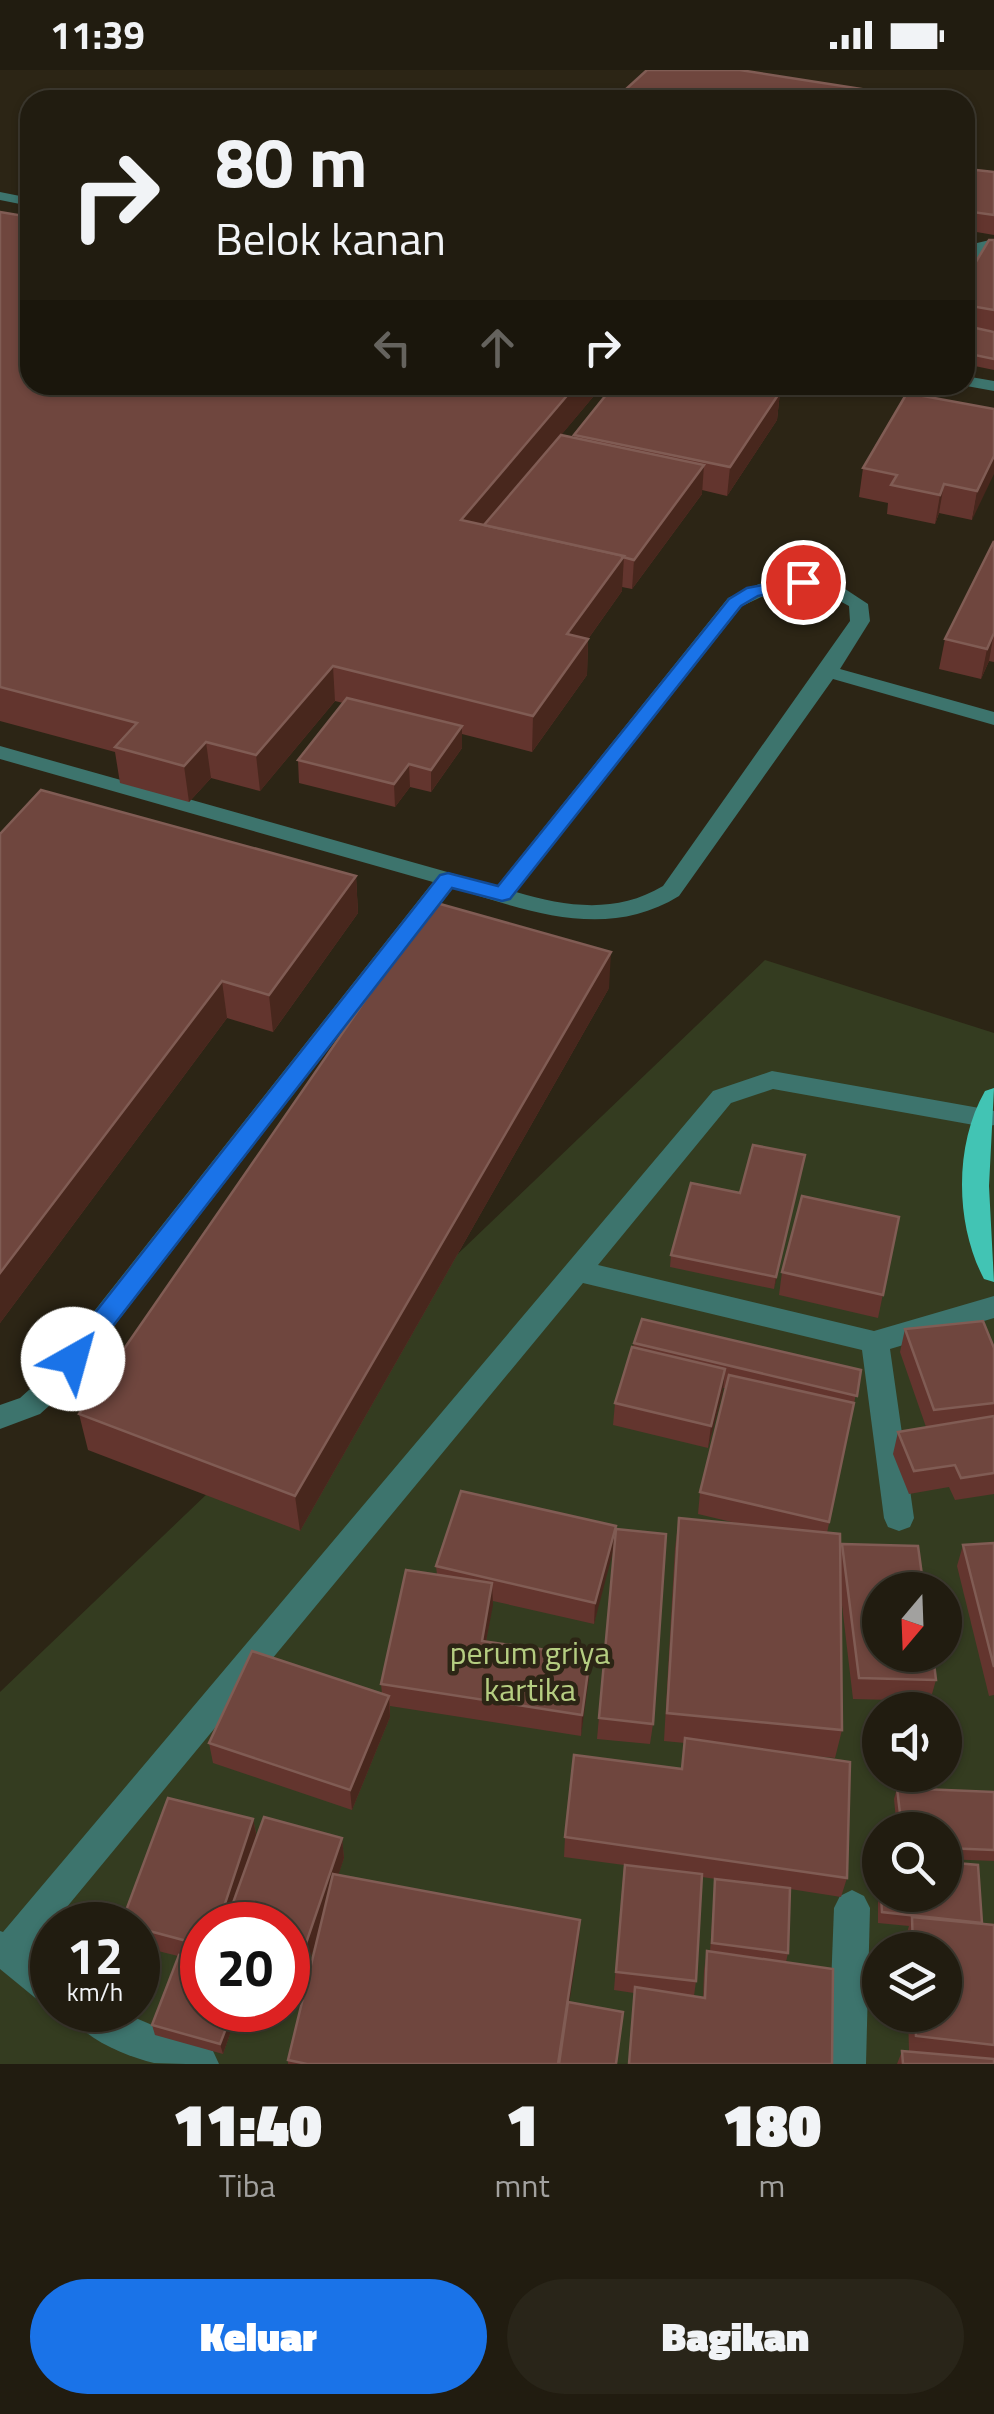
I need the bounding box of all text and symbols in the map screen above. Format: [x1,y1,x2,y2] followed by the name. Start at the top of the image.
[50,6,145,64] text: 11:39
[215,108,368,214] text: 80 m
[50,130,180,260] icon: right
[215,204,446,272] text: Belok kanan
[365,320,420,375] icon: left
[470,320,525,375] icon: ahead
[575,320,630,375] icon: right
[761,540,846,625] pin
[776,555,831,610] icon: arrive
[21,1307,125,1411] position arrow
[862,1572,962,1672] north arrow
[862,1572,962,2032] map controls
[450,1628,610,1713] park label: perum griya kartika
[862,1692,962,1792] button: sound
[862,1812,962,1912] button: search
[180,1902,310,2032] speed limit sign: 20
[67,1917,123,1993] text: 12
[862,1932,962,2032] button: layers
[67,1973,123,2011] text: km/h
[173,2078,322,2169] text: 11:40
[506,2078,539,2169] text: 1
[722,2078,821,2169] text: 180
[219,2161,276,2209] text: Tiba
[495,2161,550,2209] text: mnt
[758,2161,785,2209] text: m
[30,2279,487,2394] button: Keluar
[507,2279,964,2394] button: Bagikan

